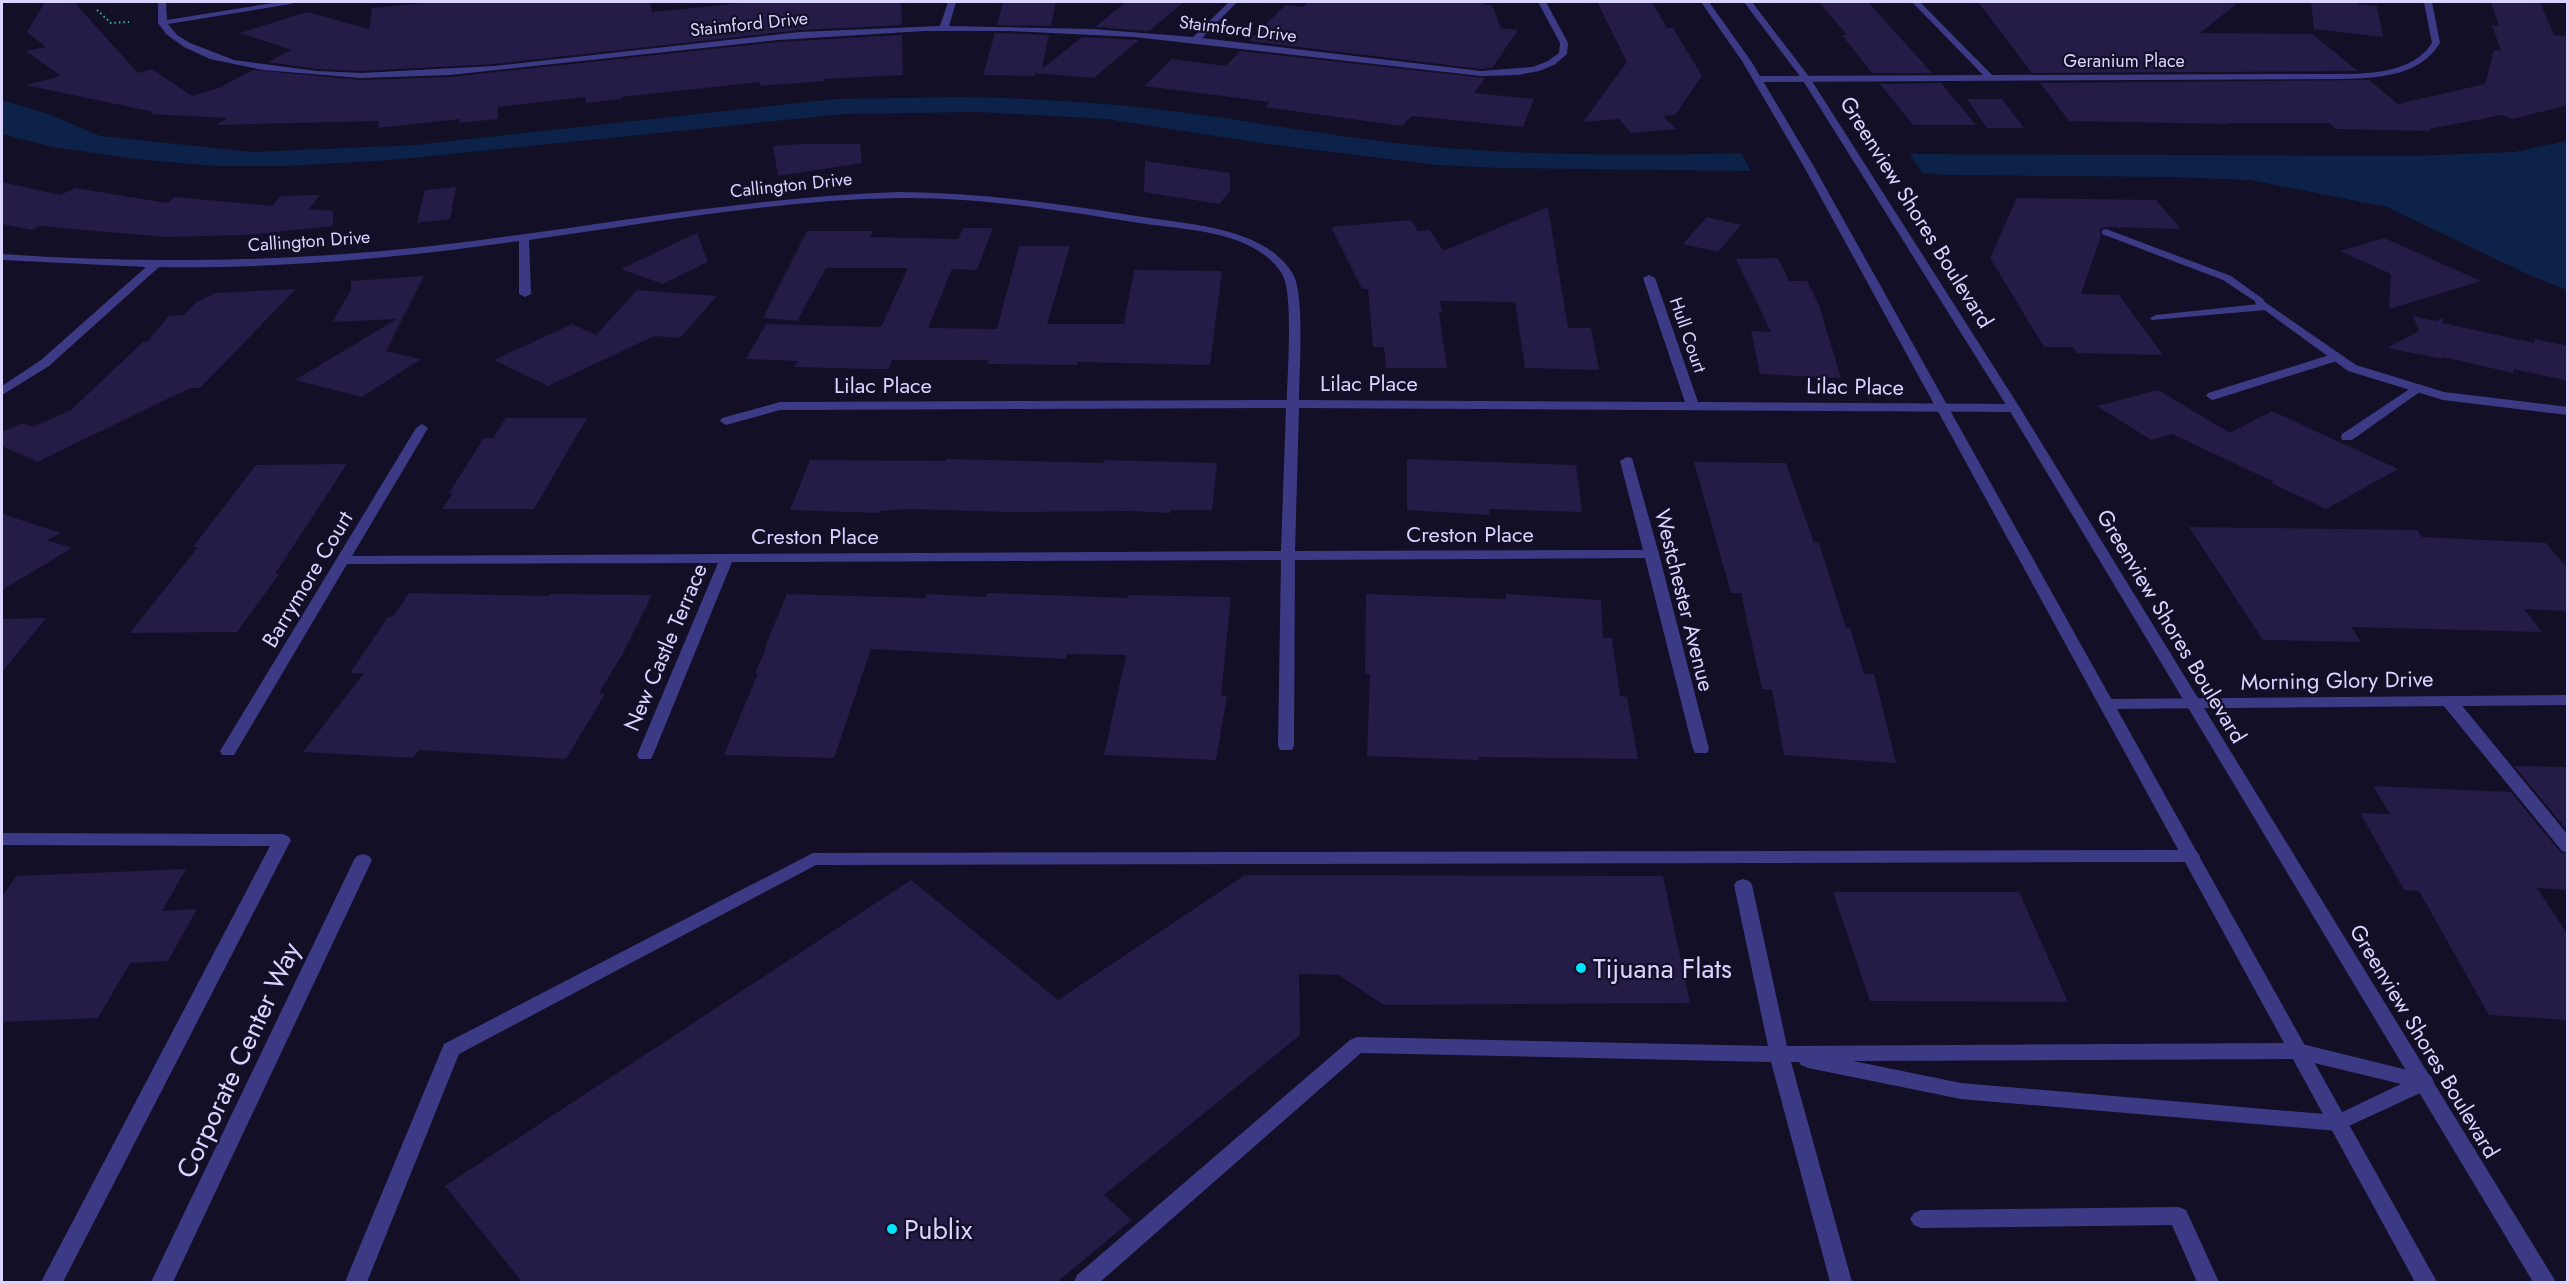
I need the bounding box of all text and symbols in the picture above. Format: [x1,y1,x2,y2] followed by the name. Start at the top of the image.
[689,5,809,43] street label: Staimford Drive
[1178,9,1298,49] street label: Staimford Drive
[2063,48,2185,74] street label: Geranium Place
[1832,90,2002,334] street label: Greenview Shores Boulevard
[729,166,853,204] street label: Callington Drive
[247,224,371,258] street label: Callington Drive
[1663,294,1713,377] street label: Hull Court
[1320,367,1418,399] street label: Lilac Place
[834,369,932,401] street label: Lilac Place
[1806,369,1904,403] street label: Lilac Place
[2089,503,2255,749] street label: Greenview Shores Boulevard
[254,504,361,653] street label: Barrymore Court
[1647,505,1723,695] street label: Westchester Avenue
[1406,518,1534,550] street label: Creston Place
[751,520,879,552] street label: Creston Place
[615,558,715,736] street label: New Castle Terrace
[2240,662,2434,698] street label: Morning Glory Drive
[2342,918,2508,1164] street label: Greenview Shores Boulevard
[166,935,310,1184] street label: Corporate Center Way
[1593,949,1732,988] place label: Tijuana Flats
[1574,961,1588,975] marker: Tijuana Flats
[904,1210,973,1249] place label: Publix
[885,1222,899,1236] marker: Publix

